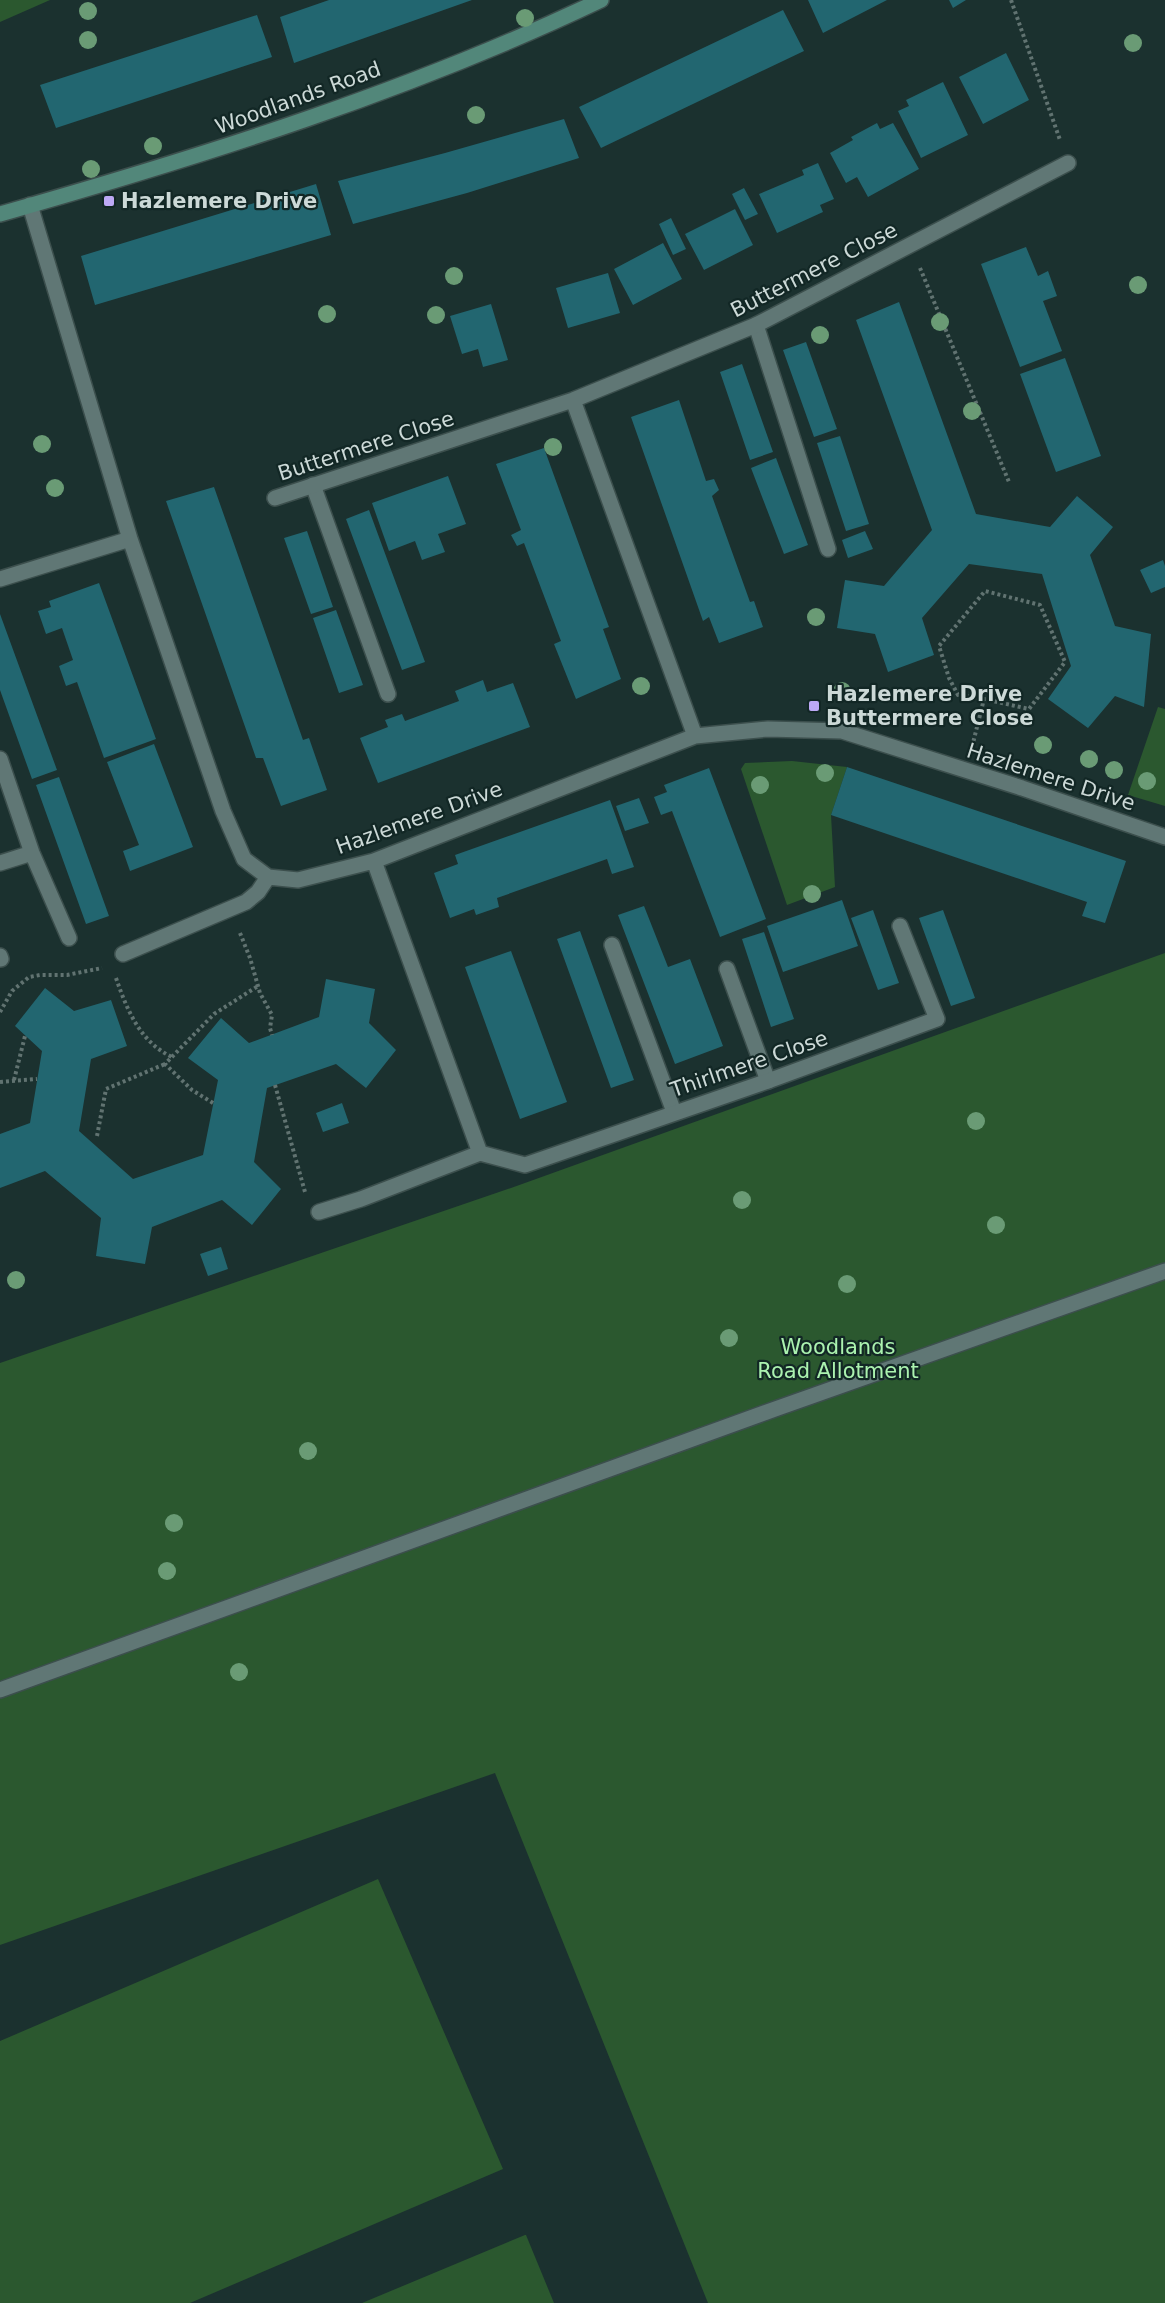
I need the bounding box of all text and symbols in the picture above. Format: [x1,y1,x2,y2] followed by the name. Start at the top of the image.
[212,57,384,139] street label: Woodlands Road
[121,189,317,213] place label: Hazlemere Drive
[102,194,116,208] marker: Hazlemere Drive
[727,218,901,322] street label: Buttermere Close
[275,406,457,486] street label: Buttermere Close
[826,682,1033,730] place label: Hazlemere Drive Buttermere Close
[807,699,821,713] marker: Hazlemere Drive Buttermere Close
[964,738,1138,816] street label: Hazlemere Drive
[332,777,506,859] street label: Hazlemere Drive
[666,1026,831,1102] street label: Thirlmere Close
[757,1335,919,1383] park label: Woodlands Road Allotment

